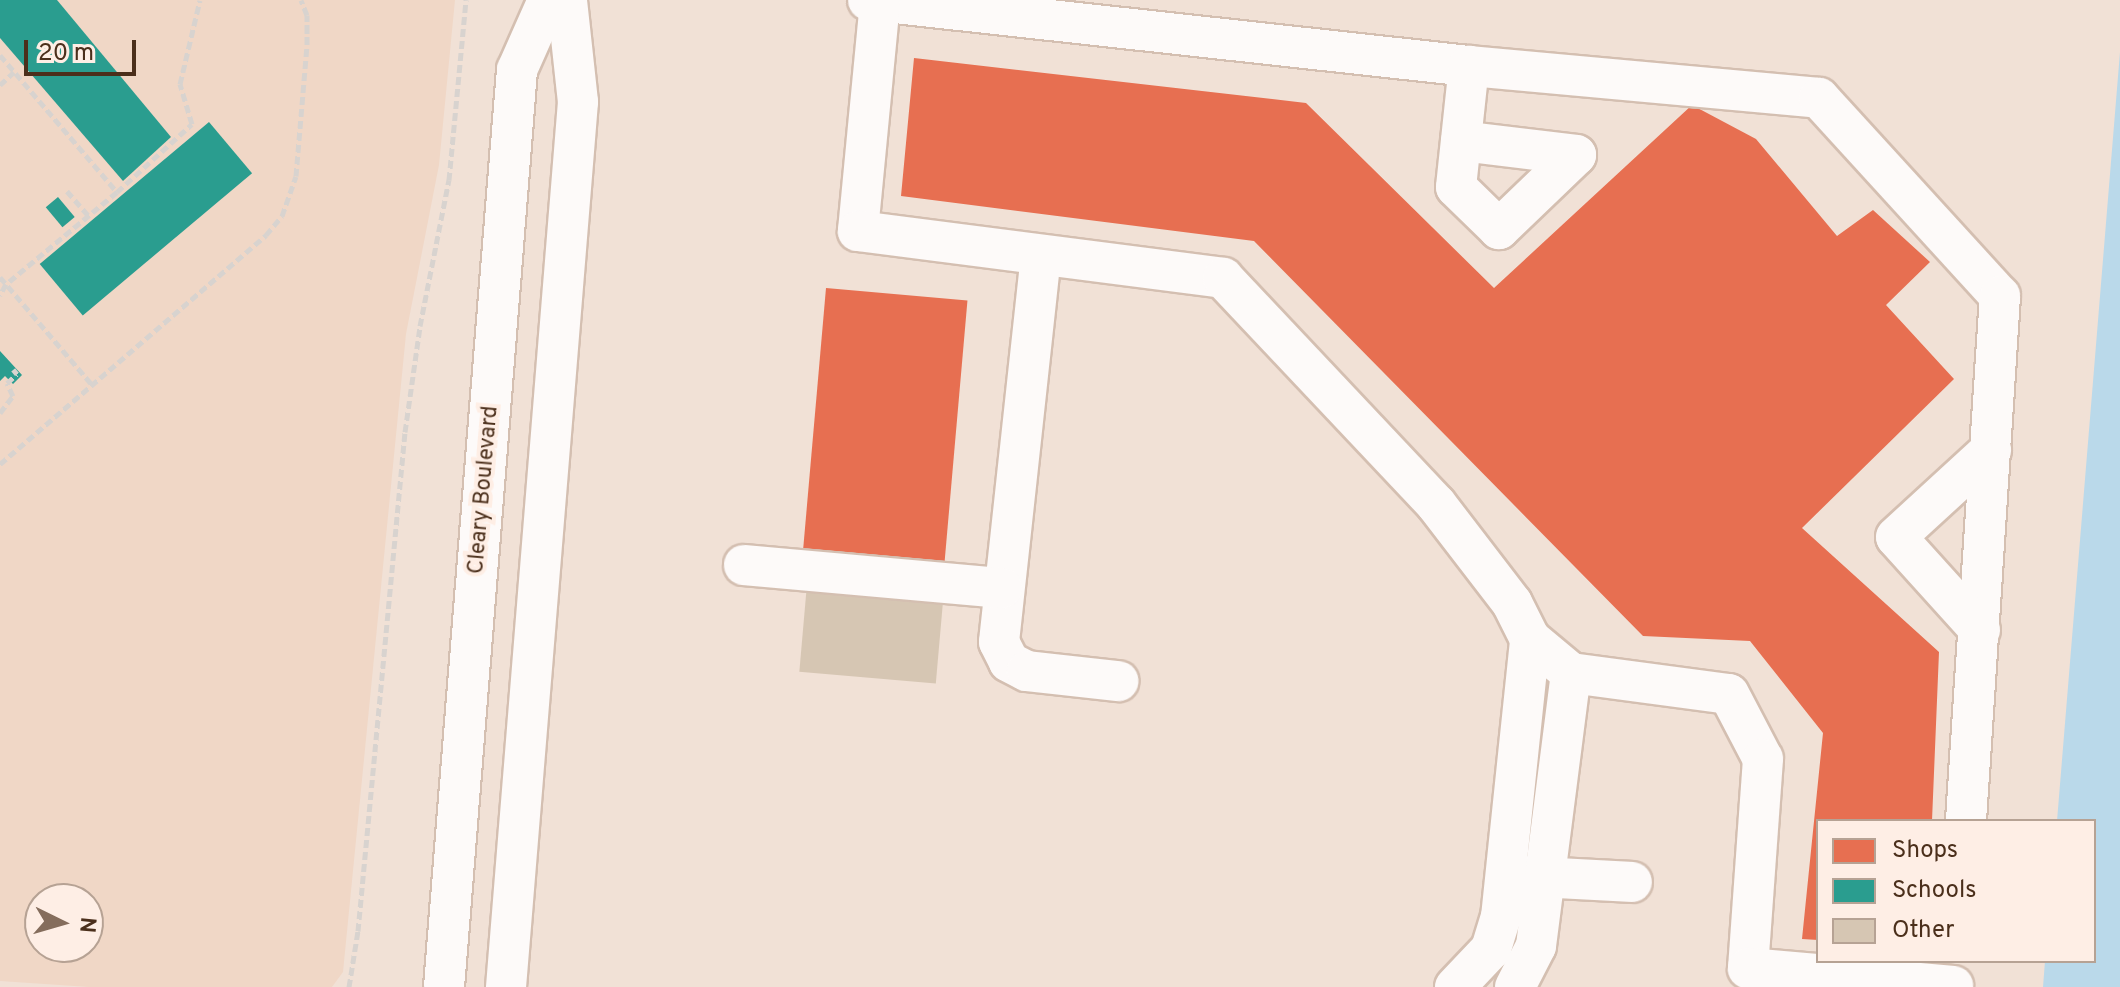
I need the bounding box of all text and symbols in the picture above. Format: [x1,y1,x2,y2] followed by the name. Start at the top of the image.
[28,24,140,74] scale bar
[38,39,94,69] text: 20 m
[464,405,504,575] street label: Cleary Boulevard
[1816,819,2096,963] legend
[1892,836,1958,866] text: Shops
[1892,876,1977,906] text: Schools
[24,883,104,963] north arrow
[72,916,101,934] text: N
[1892,916,1954,946] text: Other

